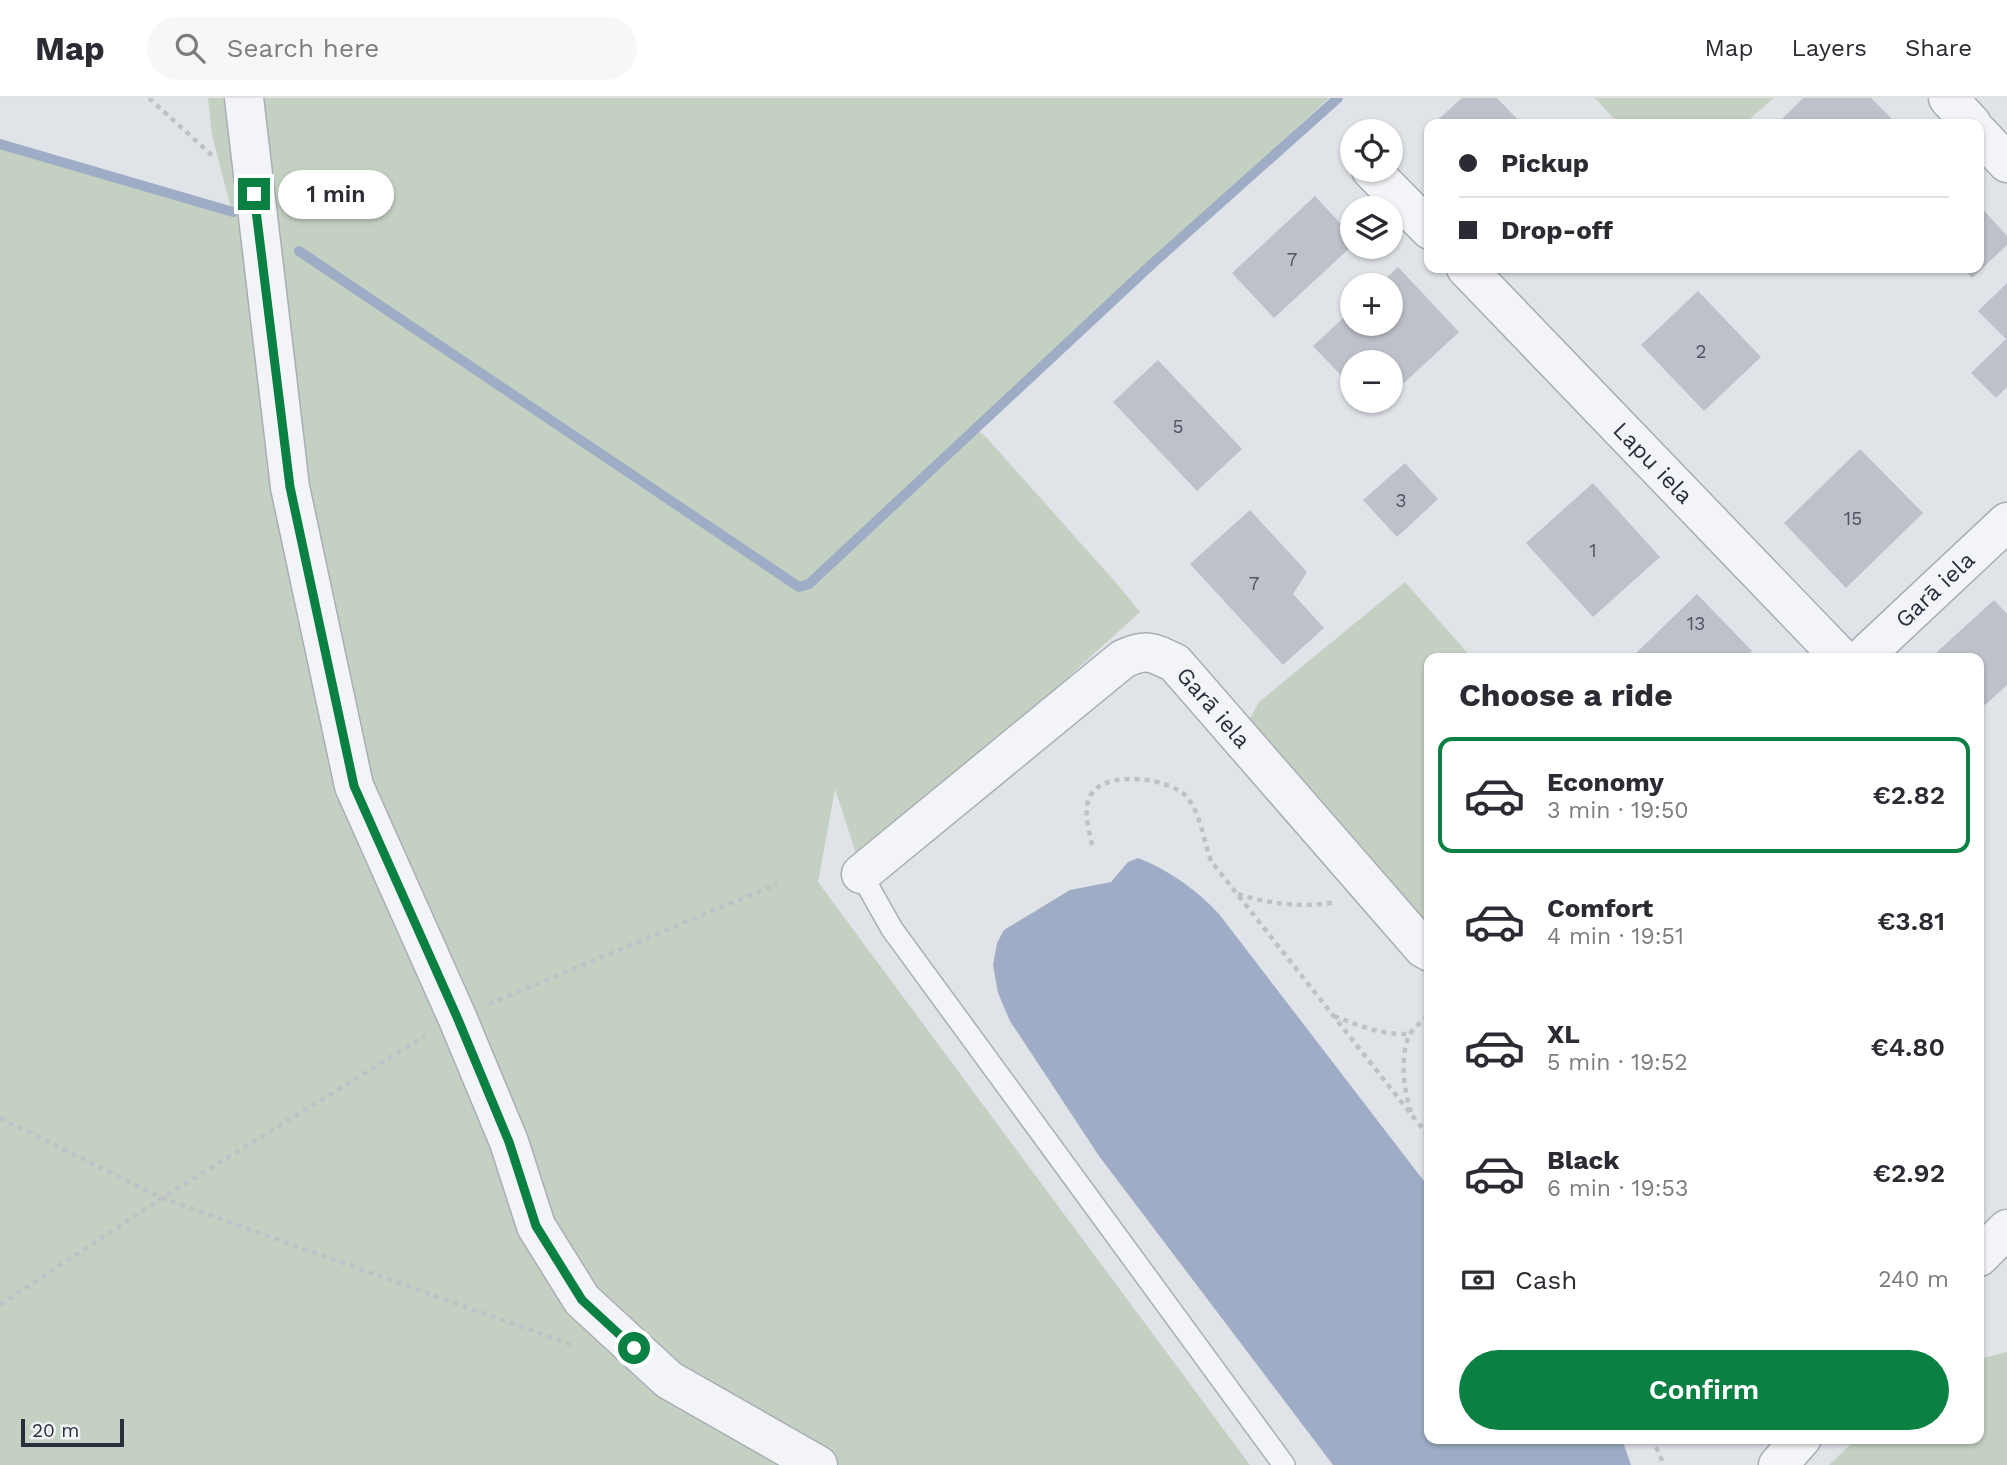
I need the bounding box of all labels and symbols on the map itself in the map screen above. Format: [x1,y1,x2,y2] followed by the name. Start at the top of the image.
[278,170,394,218] callout: 1 min
[238,178,270,210] route end
[1287,248,1297,271] house number: 7
[1695,340,1707,363] house number: 2
[1172,415,1184,438] house number: 5
[1607,417,1698,509] street label: Lapu iela
[1395,489,1407,512] house number: 3
[1844,507,1862,530] house number: 15
[1589,539,1597,562] house number: 1
[1890,546,1980,634] street label: Garā iela
[1249,572,1259,595] house number: 7
[1687,612,1705,635] house number: 13
[1171,662,1256,754] street label: Garā iela
[618,1332,650,1364] route start
[21,1416,124,1448] scale bar

